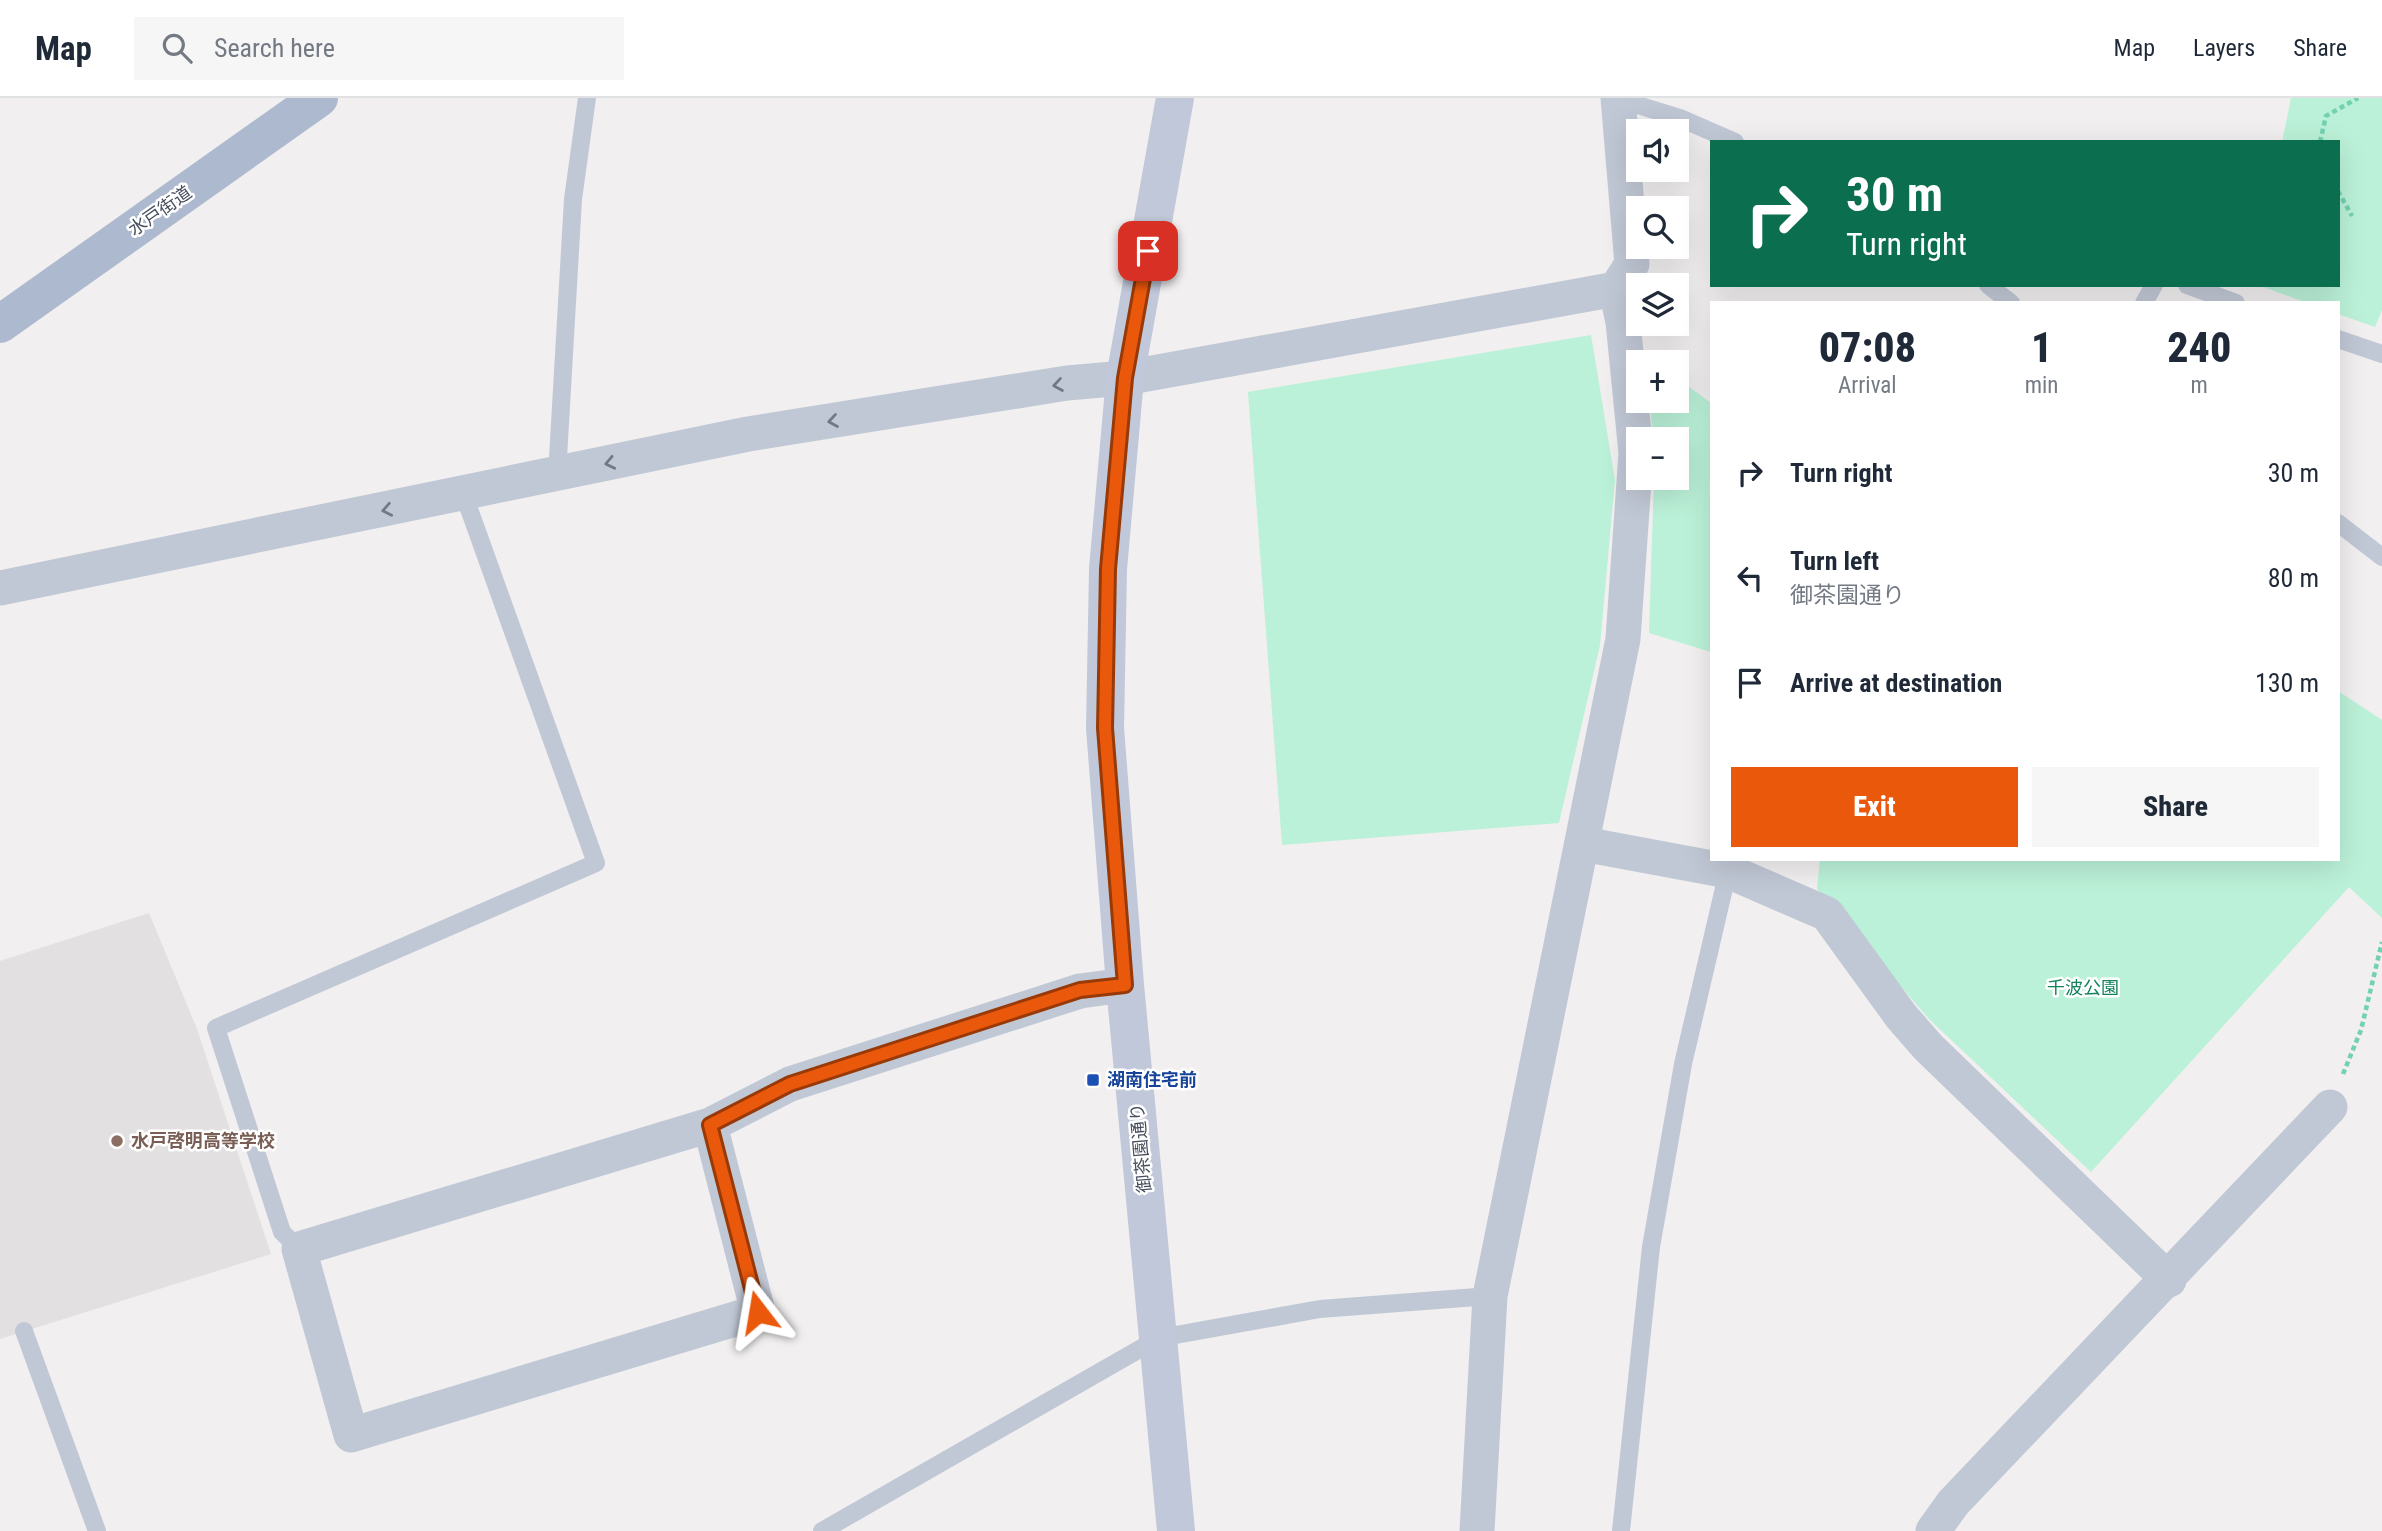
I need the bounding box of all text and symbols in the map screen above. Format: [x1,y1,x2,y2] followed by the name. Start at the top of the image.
[134,17,624,80] search box
[35,29,92,68] text: Map
[158,29,196,67] icon: search
[214,33,335,63] text: Search here
[2114,34,2155,62] text: Map
[2193,34,2255,62] text: Layers
[2293,34,2347,62] text: Share
[1626,119,1689,490] map controls
[1626,119,1689,182] button: sound
[1846,166,1943,223] text: 30 m
[1731,168,1822,259] icon: right
[124,181,195,240] street label: 水戸街道
[1626,196,1689,259] button: search
[1118,221,1178,281] pin
[1846,225,1967,263] text: Turn right
[1129,232,1167,270] icon: arrive
[1626,273,1689,336] button: layers
[1819,323,1916,372] text: 07:08
[2031,323,2052,372] text: 1
[2167,323,2231,372] text: 240
[1626,350,1689,413] button: +
[1838,372,1897,399] text: Arrival
[2025,372,2058,399] text: min
[2191,372,2208,399] text: m
[1052,377,1063,392] one-way arrow
[827,413,839,428] one-way arrow
[1626,427,1689,490] button: −
[1731,454,1769,492] icon: right
[604,455,616,470] one-way arrow
[1790,458,1892,488] text: Turn right
[2268,458,2319,488] text: 30 m
[381,502,393,517] one-way arrow
[1790,546,1879,576] text: Turn left
[1731,559,1769,597] icon: left
[2268,563,2319,593] text: 80 m
[1790,582,1905,609] text: 御茶園通り
[1731,664,1769,702] icon: arrive
[1790,668,2002,698] text: Arrive at destination
[2255,668,2319,698] text: 130 m
[1731,767,2018,847] button: Exit
[2032,767,2319,847] button: Share
[2047,977,2119,998] park label: 千波公園
[1107,1069,1197,1090] place label: 湖南住宅前
[1085,1072,1101,1088] marker: 湖南住宅前
[1126,1102,1155,1194] street label: 御茶園通り
[131,1130,275,1151] place label: 水戸啓明高等学校
[109,1133,125,1149] marker: 水戸啓明高等学校
[721,1275,795,1349] position arrow

